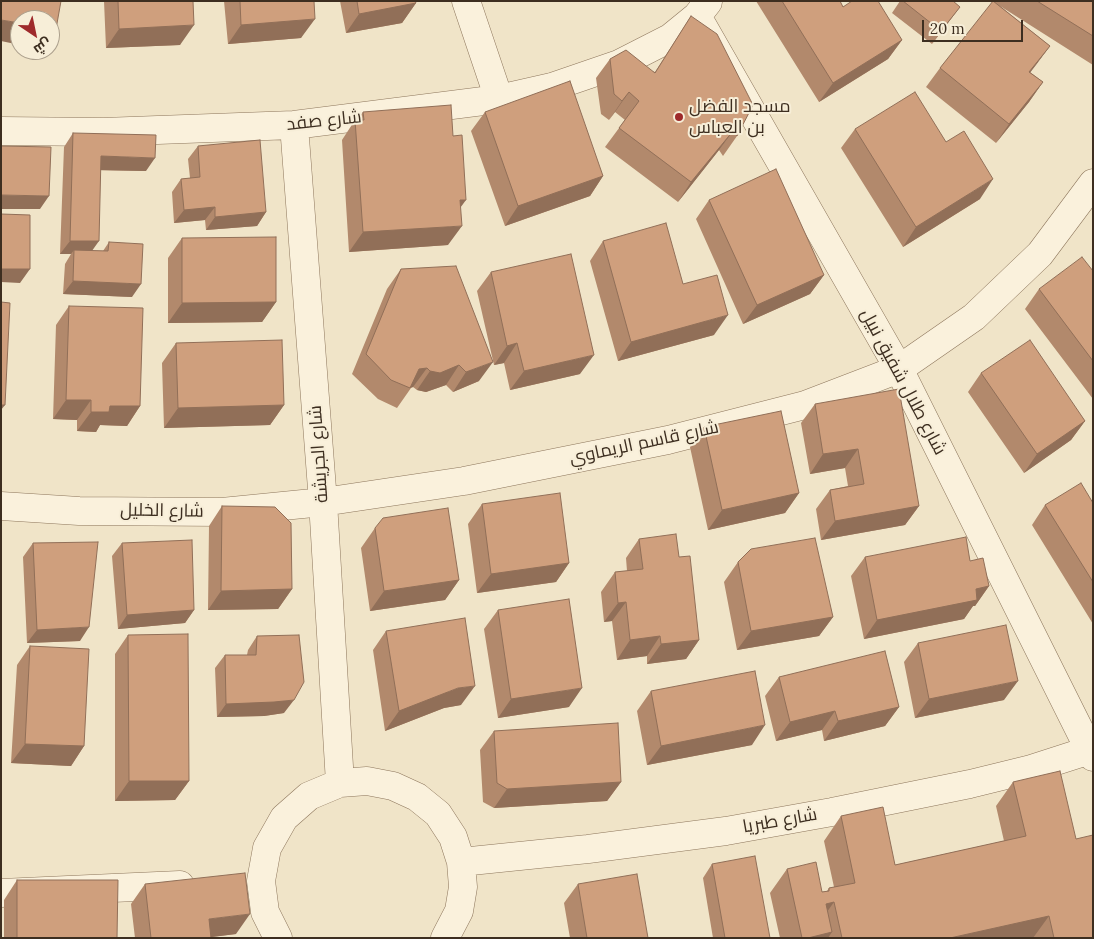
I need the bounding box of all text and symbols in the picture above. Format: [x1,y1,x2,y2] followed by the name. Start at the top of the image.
[10,10,60,60] north arrow
[924,10,1025,42] scale bar
[930,19,965,38] text: 20 m
[30,34,55,59] text: ش
[689,96,790,138] place label: مسجد الفضل بن العباس
[285,106,363,136] street label: شارع صفد
[673,111,685,123] marker: مسجد الفضل بن العباس
[855,305,951,459] street label: شارع طلال شفيق نبيل
[305,404,333,504] street label: شارع الجريشة
[567,417,721,469] street label: شارع قاسم الريماوي
[120,499,204,523] street label: شارع الخليل
[741,804,819,838] street label: شارع طبريا

